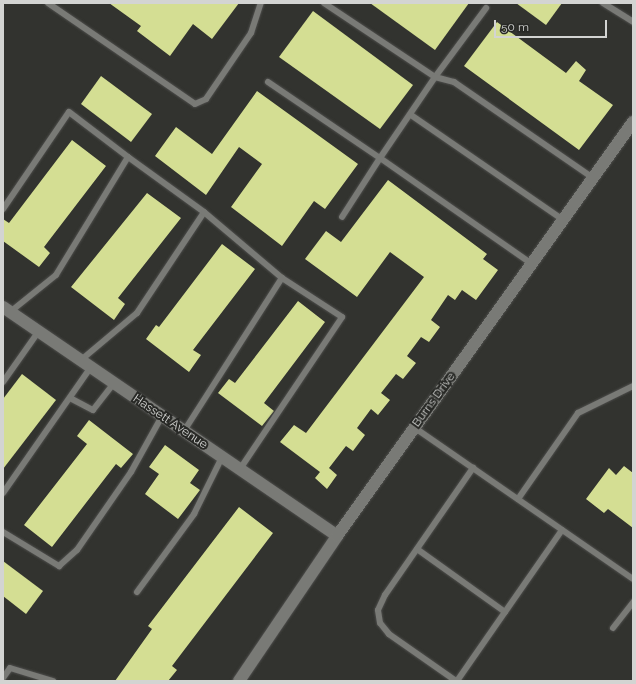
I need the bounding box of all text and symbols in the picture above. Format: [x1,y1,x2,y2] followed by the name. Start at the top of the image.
[496,12,609,38] scale bar
[501,20,529,34] text: 50 m
[409,370,459,430] street label: Burns Drive
[130,392,210,452] street label: Hassett Avenue

